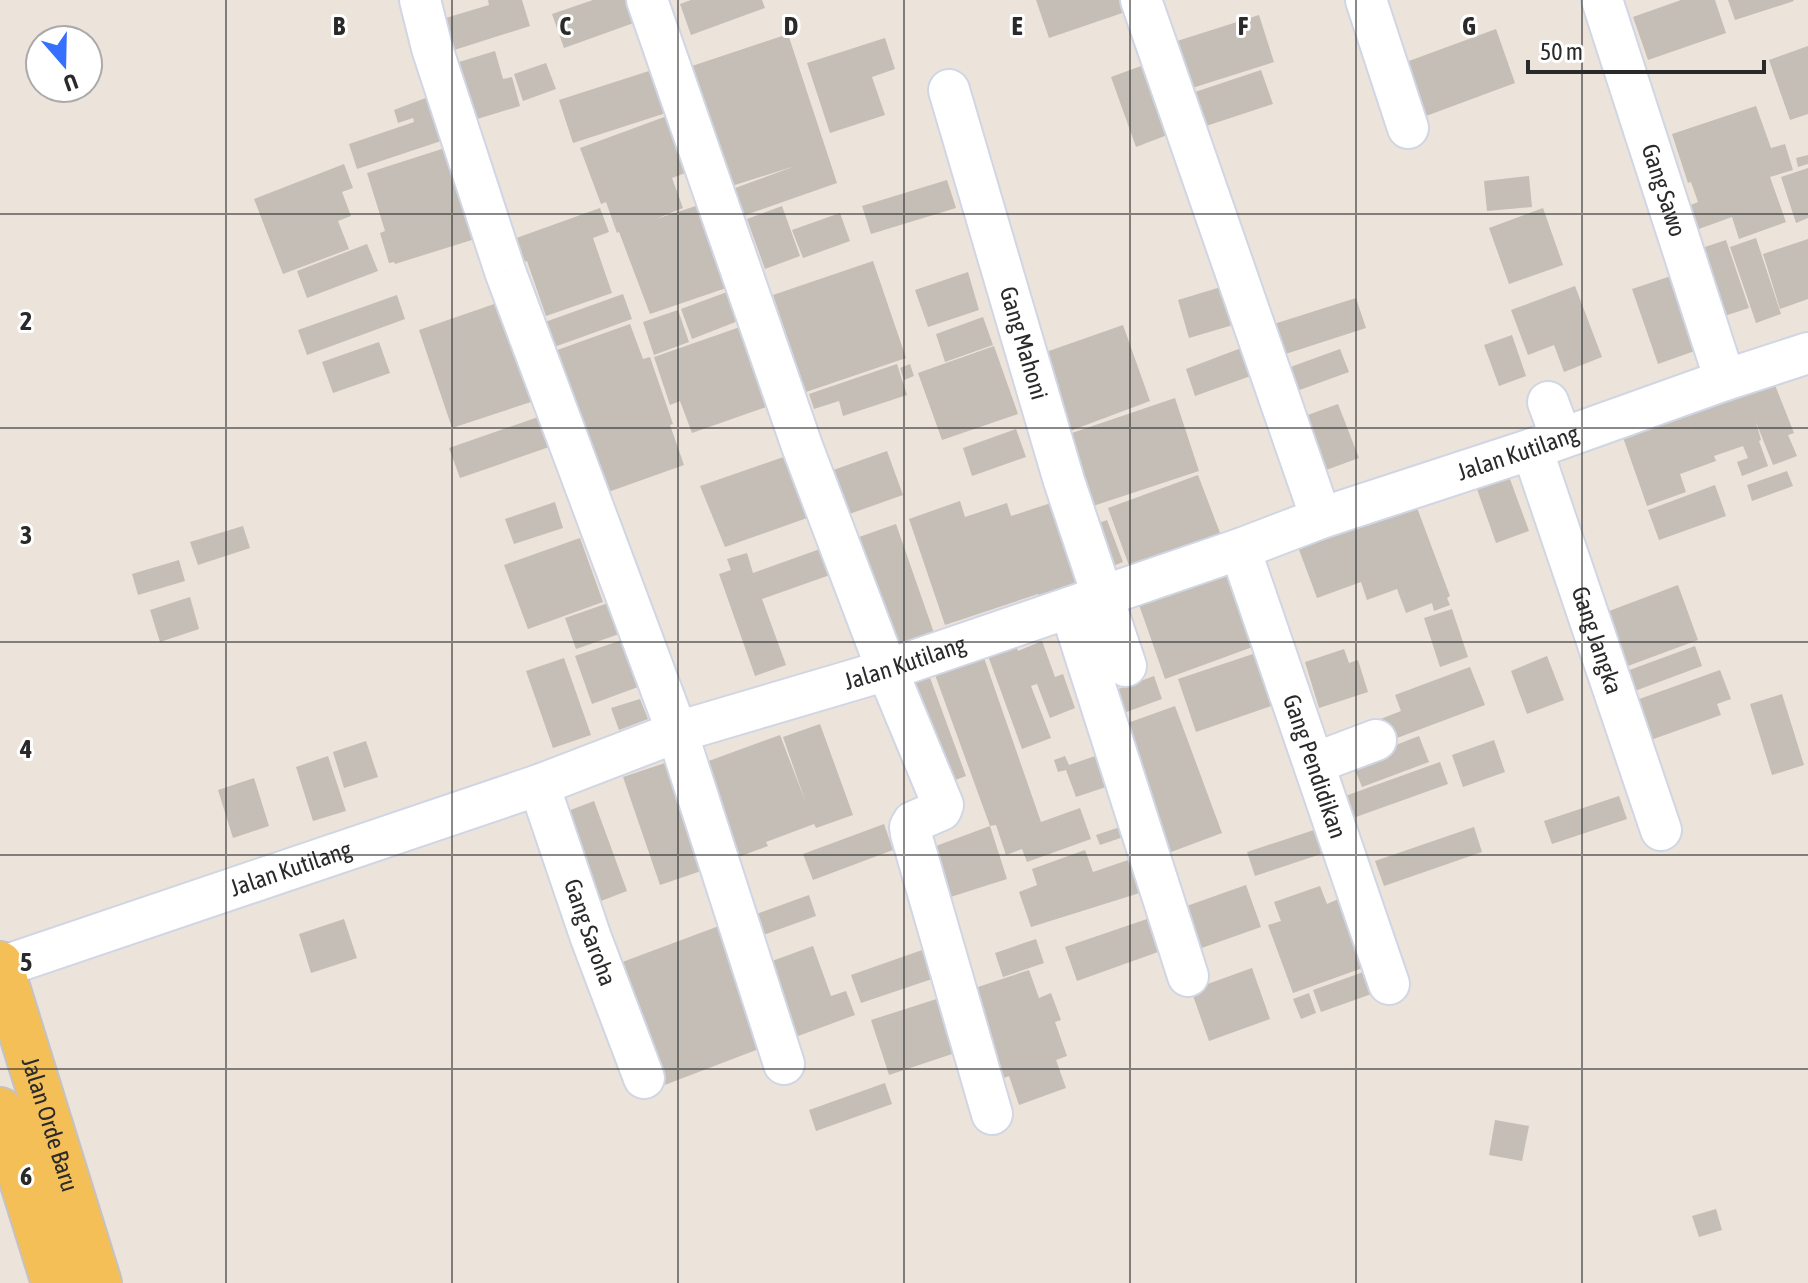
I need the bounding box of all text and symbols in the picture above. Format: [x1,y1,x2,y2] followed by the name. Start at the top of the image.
[333,11,346,41] text: B
[559,11,571,41] text: C
[784,11,798,41] text: D
[1011,11,1023,41] text: E
[1238,11,1249,41] text: F
[1462,11,1476,41] text: G
[24,24,104,104] north arrow
[1528,24,1764,74] scale bar
[1540,38,1583,65] text: 50 m
[60,68,81,97] text: U
[1636,140,1692,240] street label: Gang Sawo
[995,283,1053,403] street label: Gang Mahoni
[20,306,32,336] text: 2
[1454,419,1583,486] street label: Jalan Kutilang
[20,520,32,550] text: 3
[1567,583,1628,697] street label: Gang Jangka
[841,630,970,695] street label: Jalan Kutilang
[1278,691,1352,842] street label: Gang Pendidikan
[19,734,32,764] text: 4
[226,835,356,902] street label: Jalan Kutilang
[559,875,622,990] street label: Gang Saroha
[20,947,32,977] text: 5
[17,1054,84,1195] street label: Jalan Orde Baru
[20,1161,32,1191] text: 6

